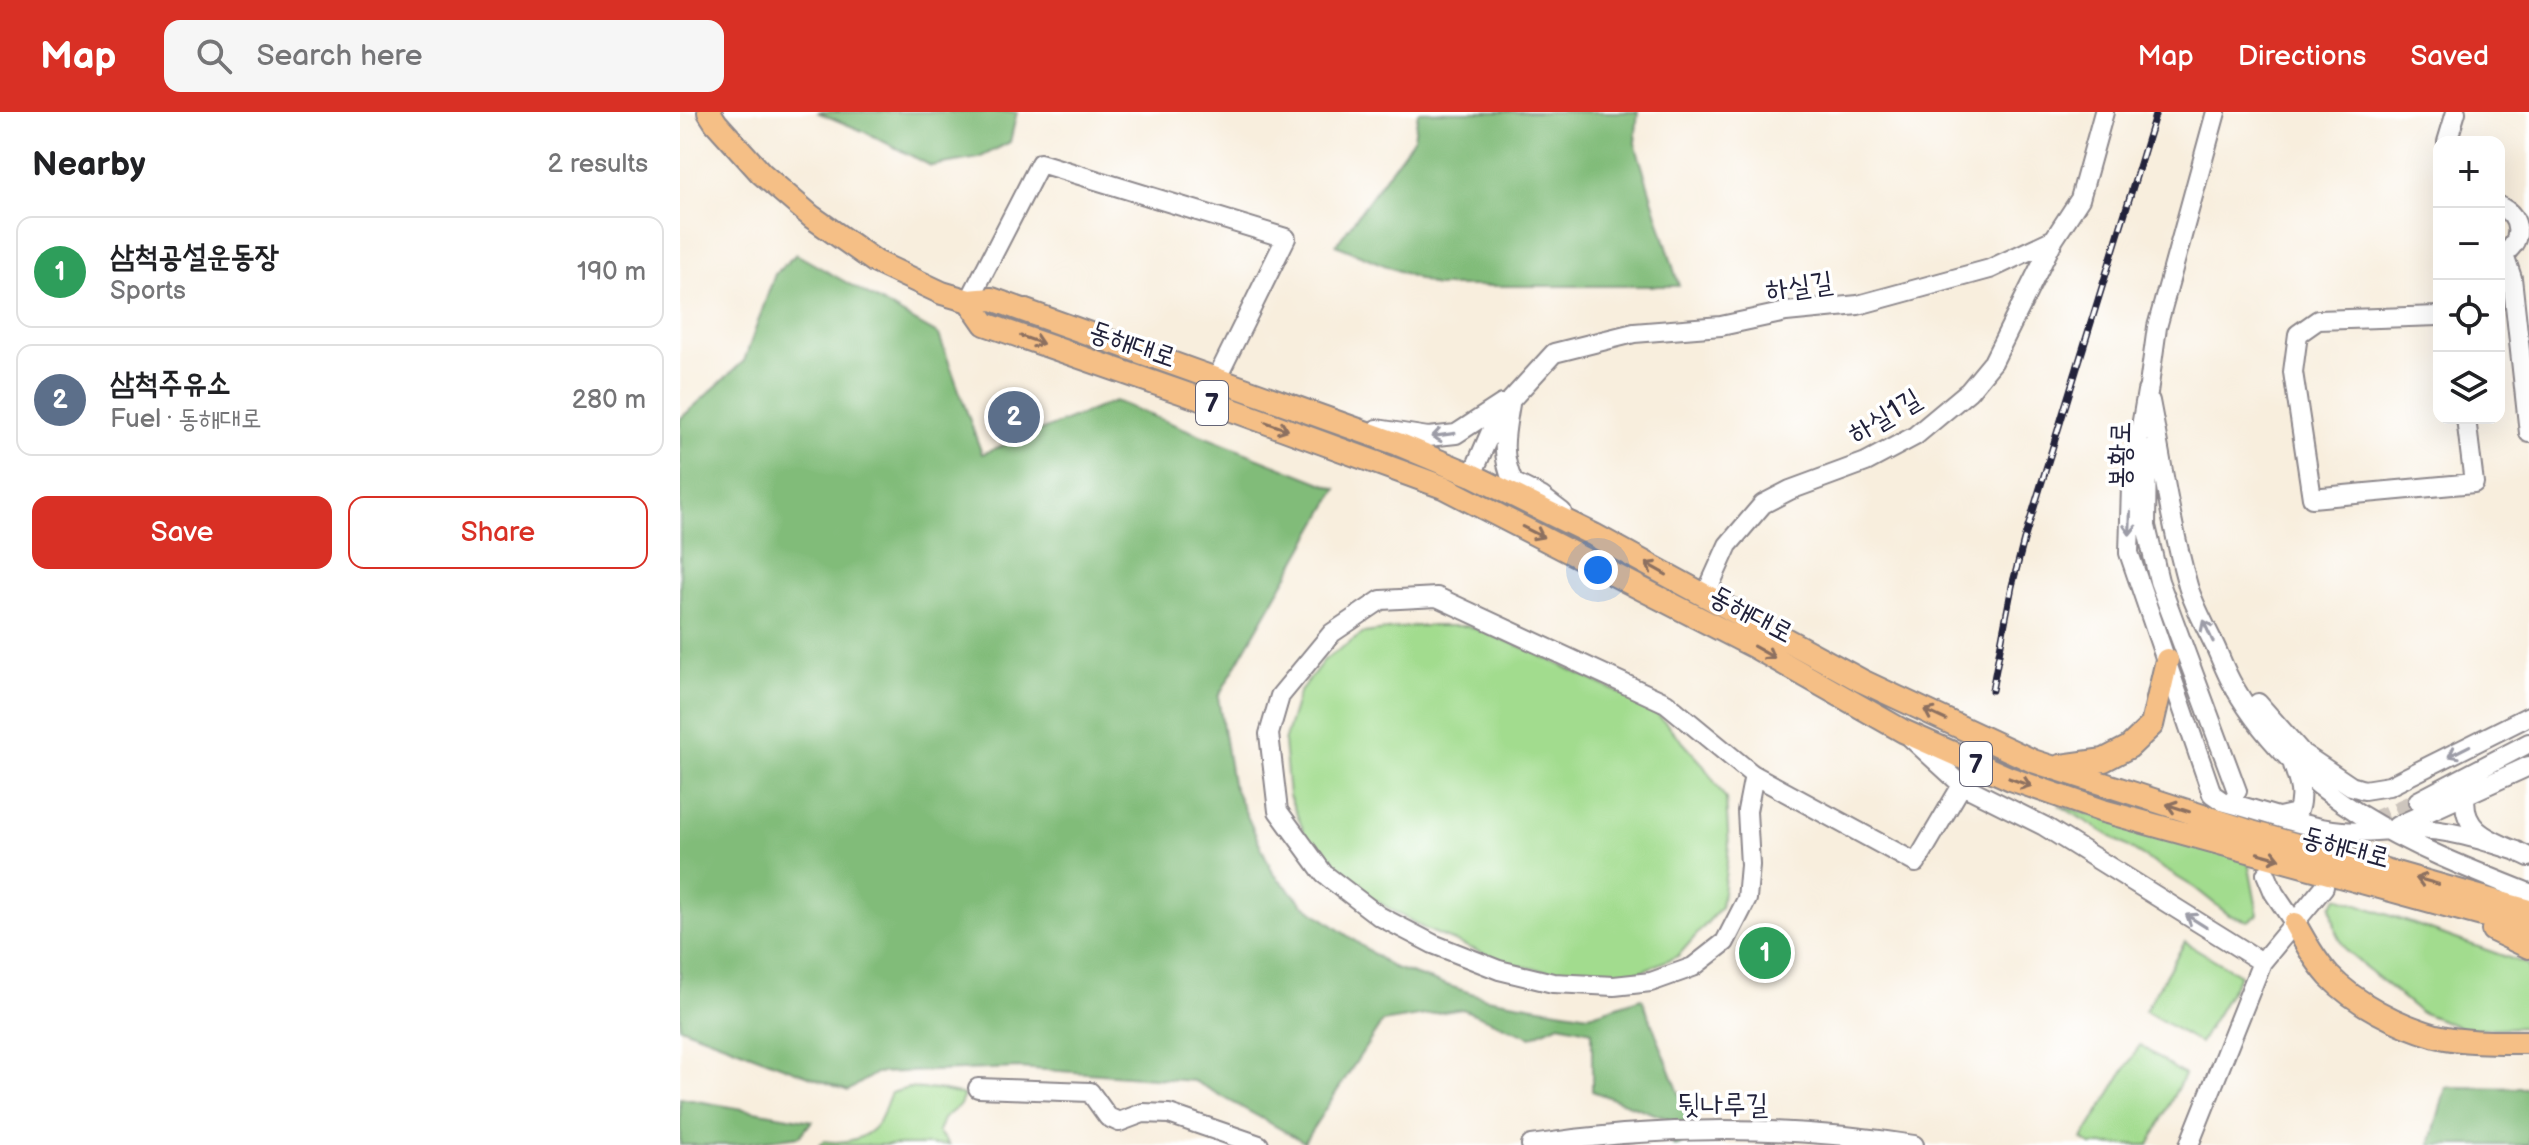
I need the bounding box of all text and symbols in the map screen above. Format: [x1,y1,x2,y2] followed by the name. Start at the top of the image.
[164,20,724,92] search box
[40,34,116,79] text: Map
[192,34,236,78] icon: search
[256,38,423,74] text: Search here
[2137,40,2194,73] text: Map
[2238,40,2366,73] text: Directions
[2410,40,2489,73] text: Saved
[2433,136,2505,424] map controls
[2433,136,2505,208] button: +
[32,144,146,185] text: Nearby
[548,149,648,180] text: 2 results
[2433,208,2505,280] button: −
[110,239,279,275] text: 삼척공설운동장
[55,257,65,288] text: 1
[577,257,646,288] text: 190 m
[1763,265,1835,308] street label: 하실길
[110,276,186,307] text: Sports
[2433,280,2505,352] button: locate
[1085,314,1180,375] street label: 동해대로
[1019,334,1044,349] one-way arrow
[2433,352,2505,424] button: layers
[110,366,231,402] text: 삼척주유소
[1196,381,1228,425] road number: 7
[1843,382,1927,451] street label: 하실1길
[52,385,68,416] text: 2
[572,385,646,416] text: 280 m
[988,387,1040,447] pin: 2
[110,404,262,435] text: Fuel · 동해대로
[1264,420,1289,434] one-way arrow
[2103,421,2138,489] street label: 봉황로
[1431,428,1456,443] one-way arrow
[32,496,332,569] button: Save
[348,496,648,569] button: Share
[2122,509,2137,536] one-way arrow
[1520,525,1544,541] one-way arrow
[1578,550,1618,590] your location
[1644,560,1668,576] one-way arrow
[1704,579,1799,650] street label: 동해대로
[2200,619,2215,643] one-way arrow
[1751,645,1775,660] one-way arrow
[1924,707,1948,722] one-way arrow
[1960,742,1992,786] road number: 7
[2448,744,2472,760] one-way arrow
[2007,776,2032,790] one-way arrow
[2166,799,2191,814] one-way arrow
[2298,820,2393,875] street label: 동해대로
[2256,850,2281,865] one-way arrow
[2415,873,2441,888] one-way arrow
[2185,912,2207,929] one-way arrow
[1739,923,1791,983] pin: 1
[1678,1088,1768,1123] street label: 뒷나루길

